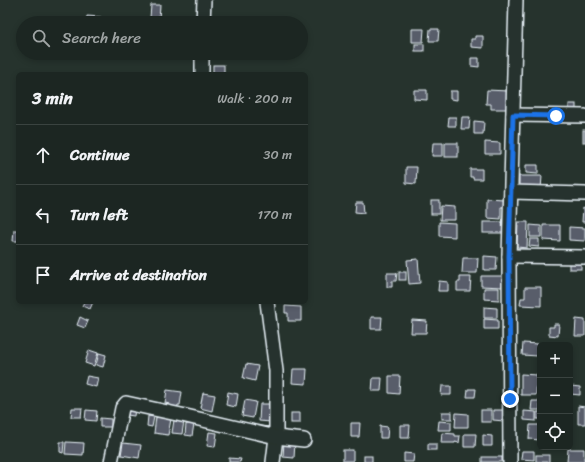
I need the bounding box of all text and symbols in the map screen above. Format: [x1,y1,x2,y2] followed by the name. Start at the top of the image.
[16,16,308,60] search box
[62,25,141,51] text: Search here
[30,27,52,49] icon: search
[32,83,73,113] text: 3 min
[217,87,292,110] text: Walk · 200 m
[547,107,565,125] route start
[70,142,130,168] text: Continue
[263,143,292,166] text: 30 m
[32,144,54,166] icon: ahead
[70,202,128,228] text: Turn left
[257,203,292,226] text: 170 m
[32,204,54,226] icon: left
[70,262,207,288] text: Arrive at destination
[32,264,54,286] icon: arrive
[537,342,573,450] map controls
[537,342,573,378] button: +
[537,378,573,414] button: −
[501,390,519,408] route end
[537,414,573,450] button: locate

